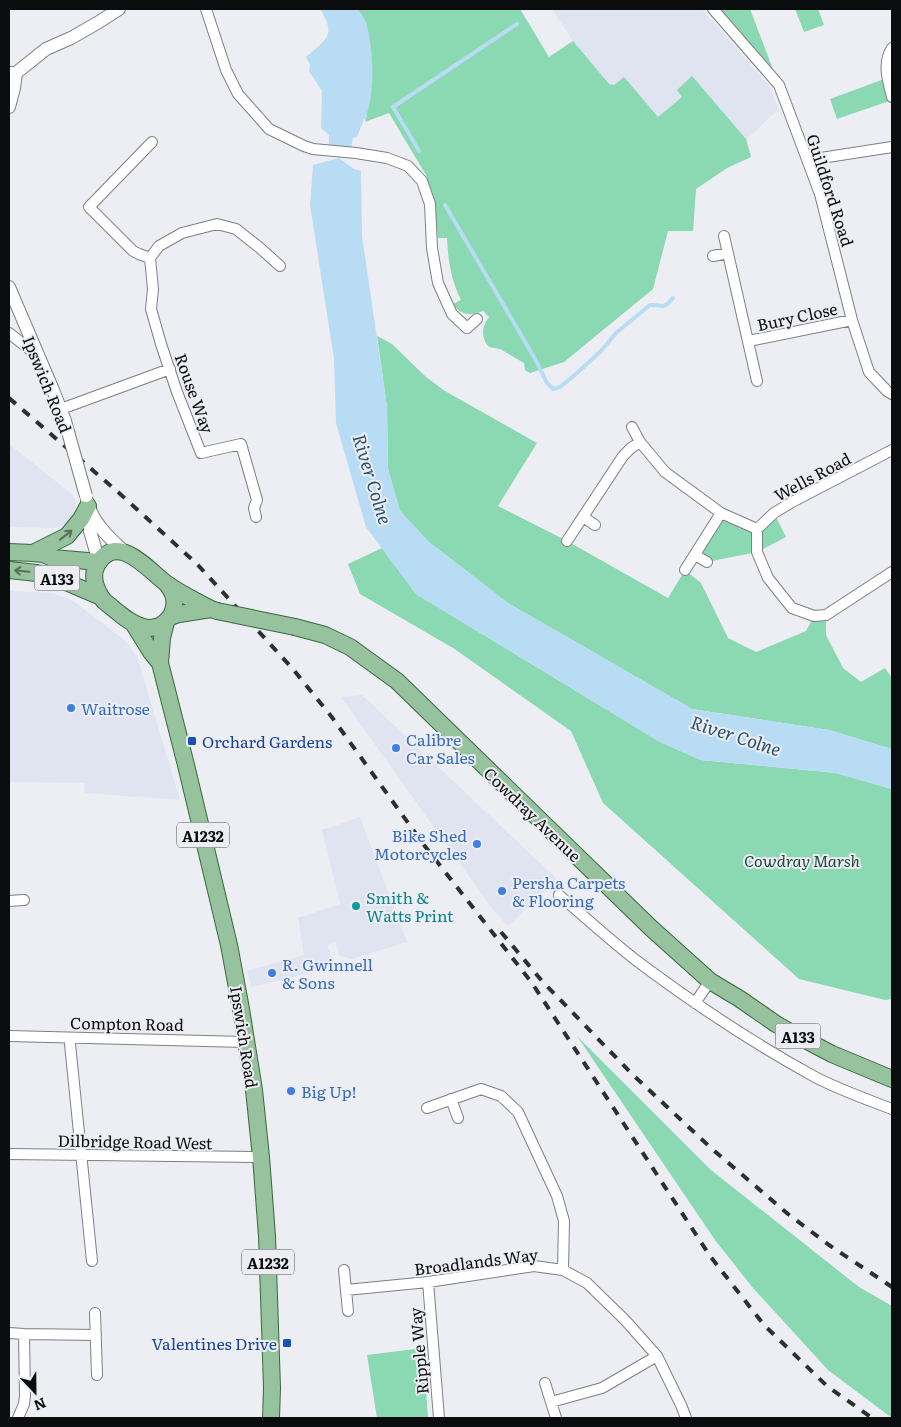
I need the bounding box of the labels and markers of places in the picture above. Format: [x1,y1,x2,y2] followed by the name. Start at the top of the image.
[81,696,150,720] place label: Waitrose
[65,702,77,714] marker: Waitrose
[406,727,475,769] place label: Calibre Car Sales
[202,729,332,753] place label: Orchard Gardens
[186,735,198,747] marker: Orchard Gardens
[390,742,402,754] marker: Calibre Car Sales
[374,823,467,865] place label: Bike Shed Motorcycles
[471,838,483,850] marker: Bike Shed Motorcycles
[512,870,625,912] place label: Persha Carpets & Flooring
[366,885,454,927] place label: Smith & Watts Print
[496,885,508,897] marker: Persha Carpets & Flooring
[350,900,362,912] marker: Smith & Watts Print
[282,952,373,994] place label: R. Gwinnell & Sons
[266,967,278,979] marker: R. Gwinnell & Sons
[301,1079,357,1103] place label: Big Up!
[285,1085,297,1097] marker: Big Up!
[151,1331,277,1355] place label: Valentines Drive
[281,1337,293,1349] marker: Valentines Drive

